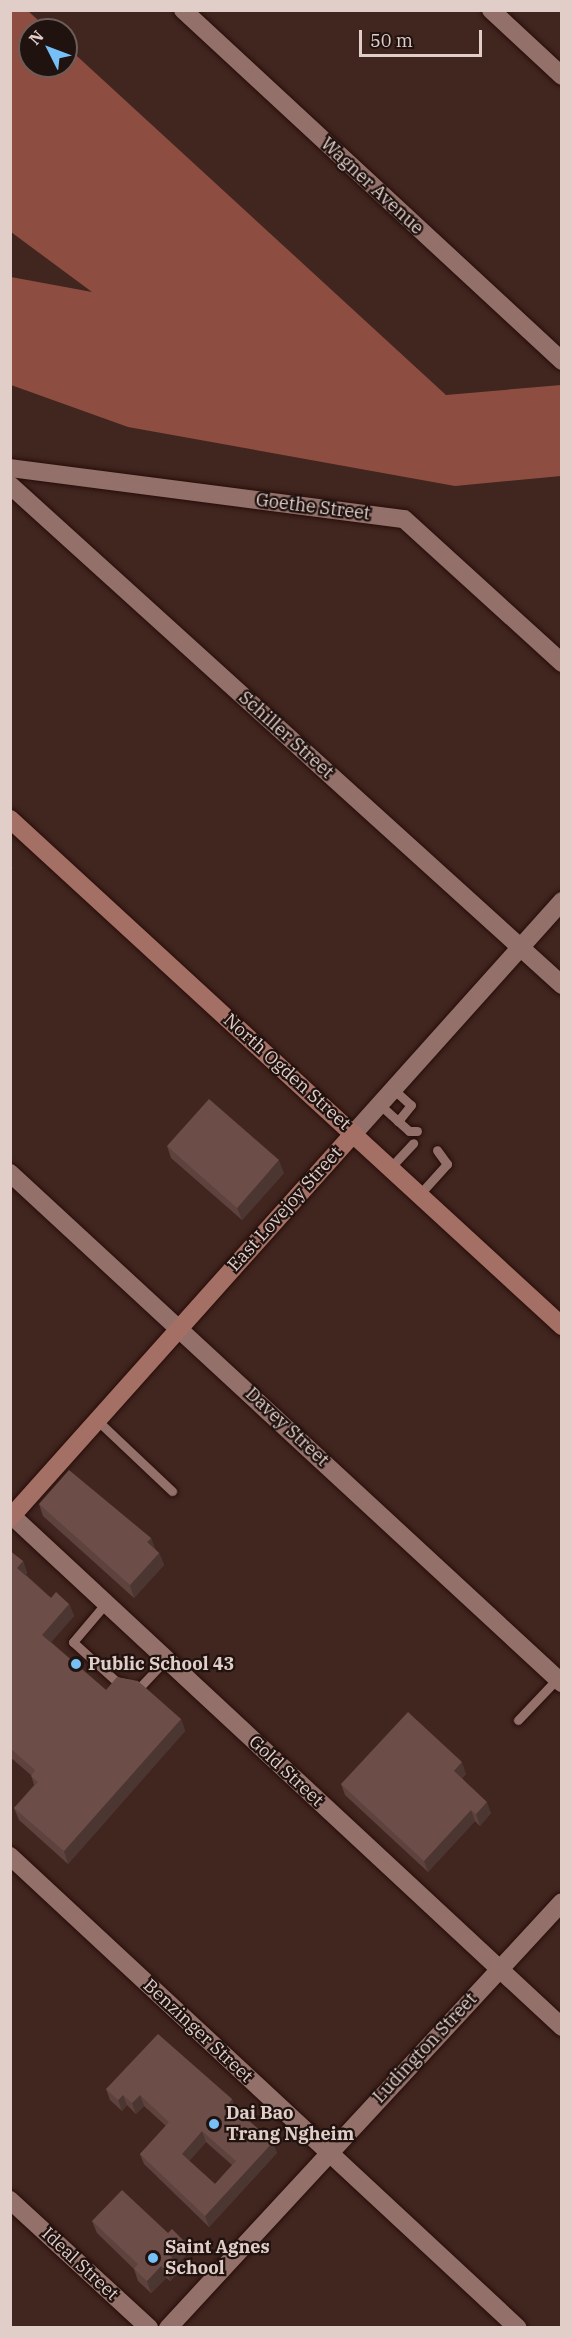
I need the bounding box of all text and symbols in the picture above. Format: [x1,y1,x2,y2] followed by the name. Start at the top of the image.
[18,18,78,78] north arrow
[362,18,485,56] scale bar
[24,26,48,49] text: N
[370,29,413,52] text: 50 m
[316,133,428,239] street label: Wagner Avenue
[255,489,371,525] street label: Goethe Street
[234,687,338,783] street label: Schiller Street
[219,1009,355,1135] street label: North Ogden Street
[223,1142,347,1276] street label: East Lovejoy Street
[241,1383,333,1471] street label: Davey Street
[88,1653,234,1675] place label: Public School 43
[69,1657,83,1671] marker: Public School 43
[244,1731,328,1811] street label: Gold Street
[139,1975,257,2087] street label: Benzinger Street
[369,1989,481,2107] street label: Ludington Street
[226,2103,354,2146] place label: Dai Bao Trang Ngheim
[207,2117,221,2131] marker: Dai Bao Trang Ngheim
[37,2223,123,2305] street label: Ideal Street
[165,2237,270,2280] place label: Saint Agnes School
[146,2251,160,2265] marker: Saint Agnes School

